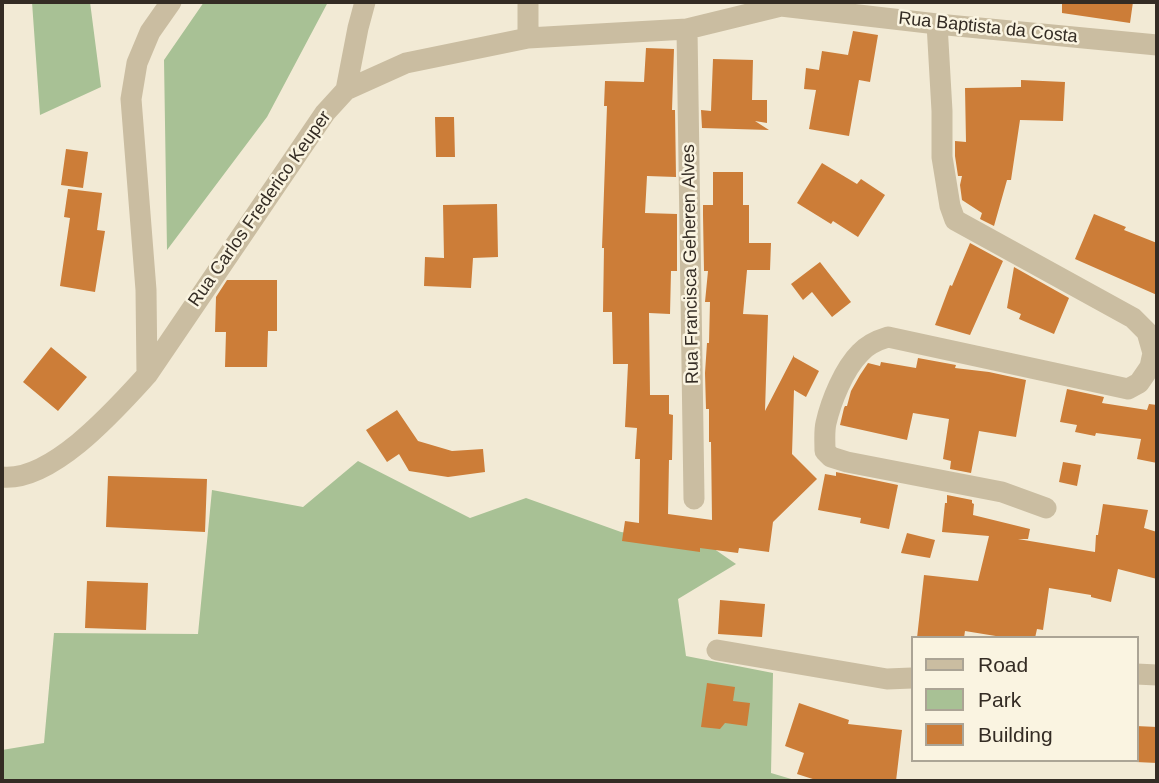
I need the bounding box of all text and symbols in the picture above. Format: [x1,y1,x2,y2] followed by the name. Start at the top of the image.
[897,8,1079,48] street label: Rua Baptista da Costa
[184,107,336,311] street label: Rua Carlos Frederico Keuper
[678,144,704,384] street label: Rua Francisca Geheren Alves
[911,636,1138,762] legend
[978,653,1028,676] text: Road
[978,688,1021,711] text: Park
[978,723,1053,746] text: Building

